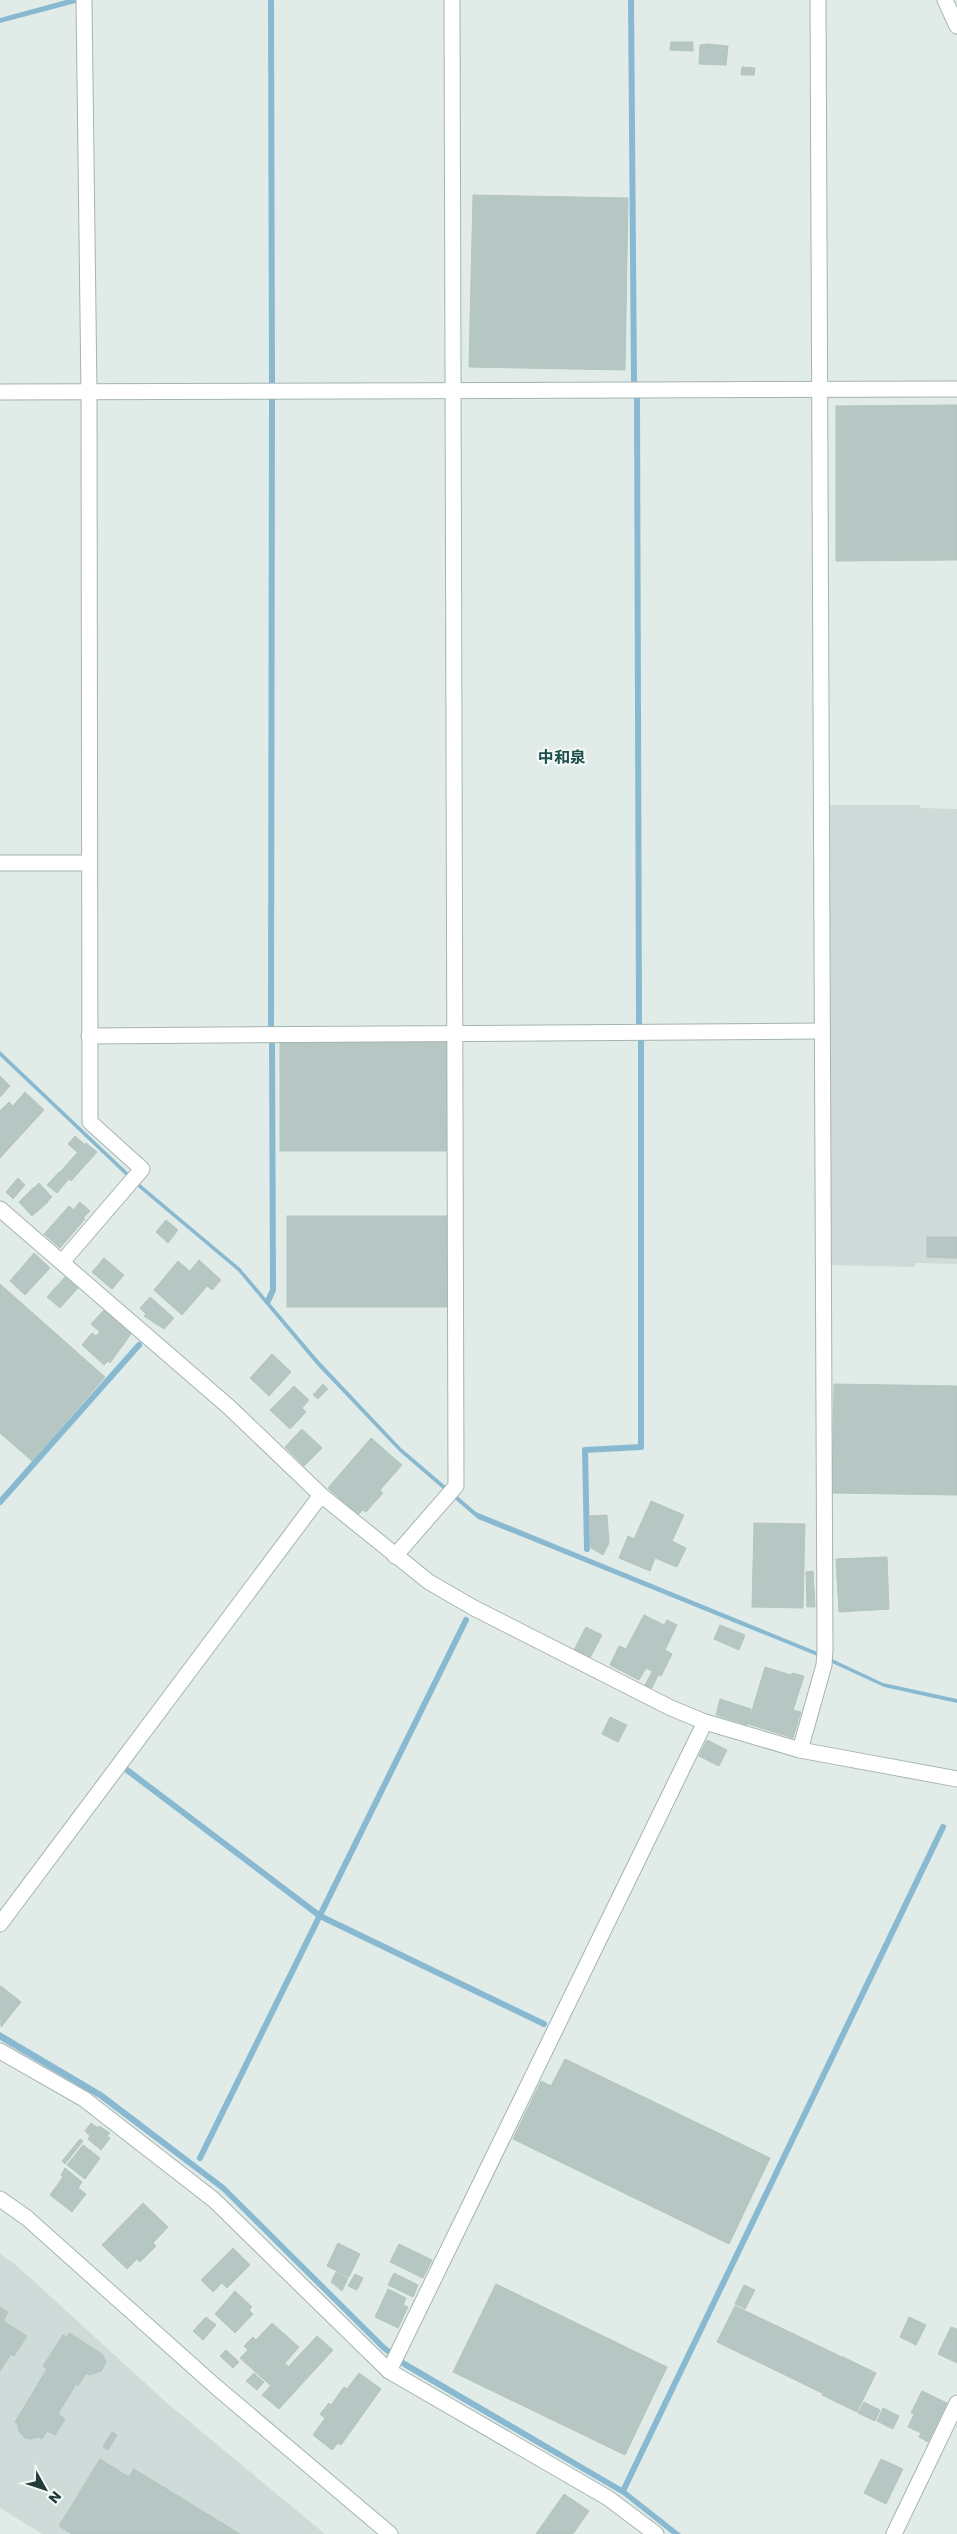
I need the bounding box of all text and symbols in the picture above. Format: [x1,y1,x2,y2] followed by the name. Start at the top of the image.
[538,746,586,769] district label: 中和泉
[20,2464,70,2514] north arrow
[44,2487,66,2508] text: N

